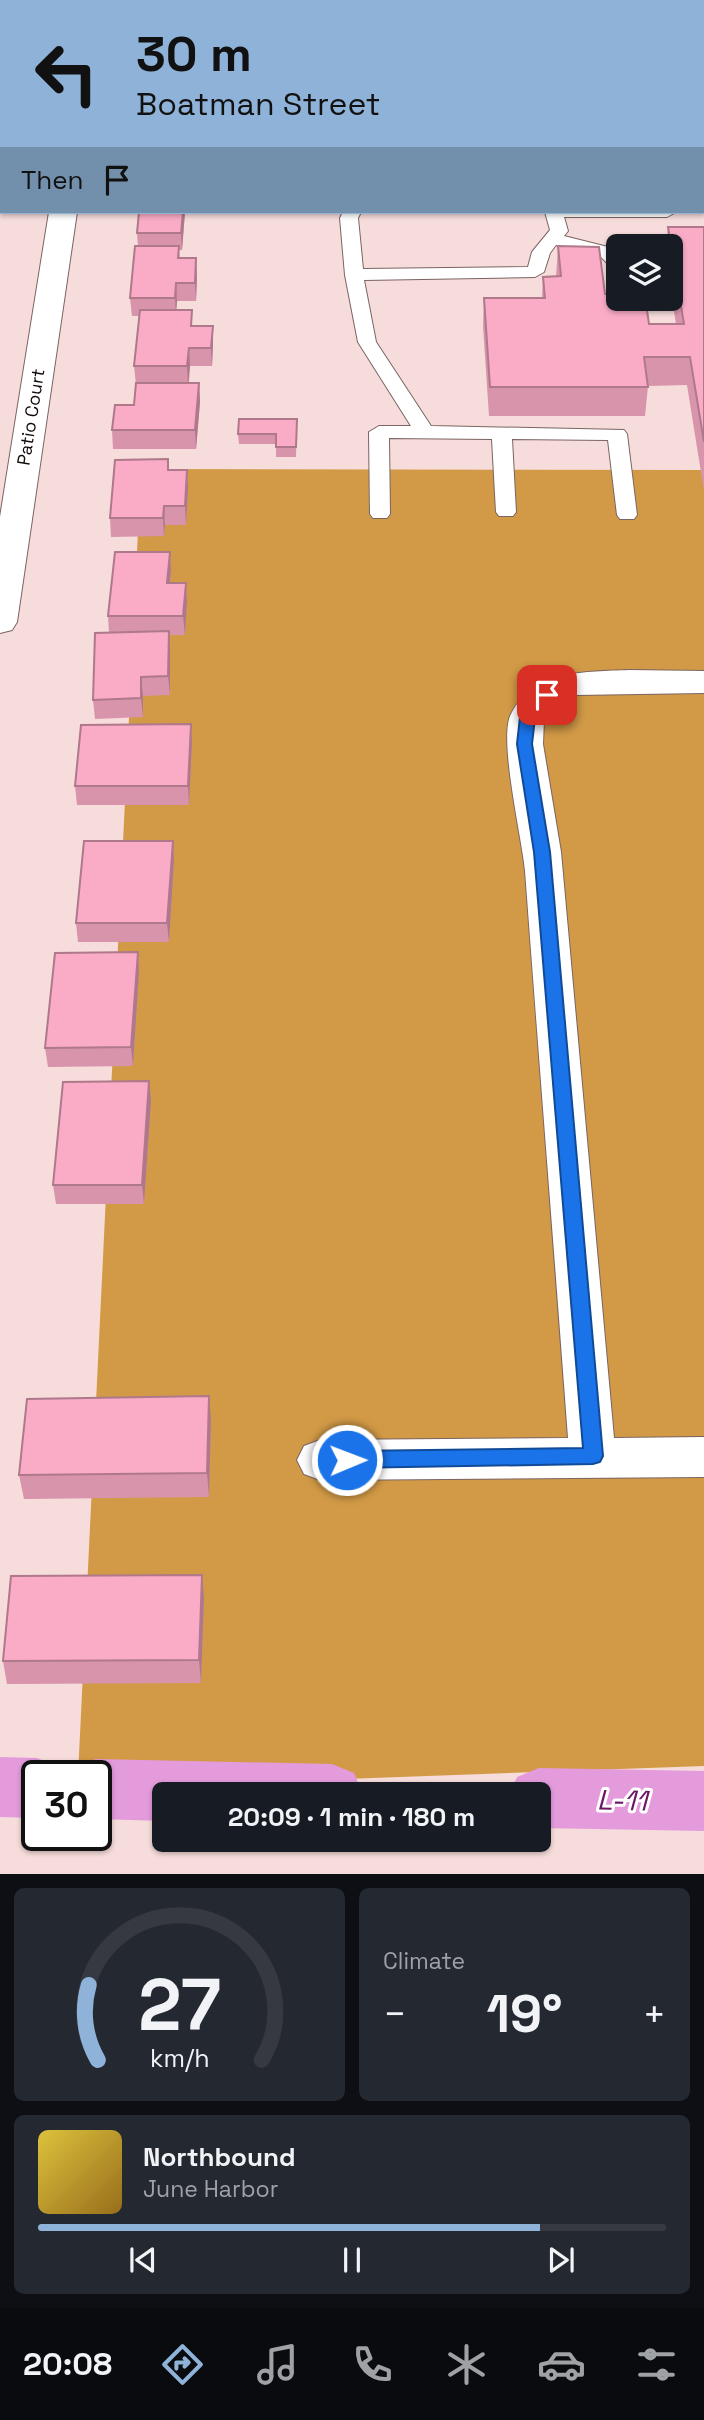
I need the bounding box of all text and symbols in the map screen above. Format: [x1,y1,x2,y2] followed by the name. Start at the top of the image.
[136,23,252,85] text: 30 m
[21,28,112,119] icon: left
[136,84,381,124] text: Boatman Street
[98,161,136,199] icon: arrive
[21,163,84,197] text: Then
[606,234,683,311] map controls
[606,234,683,311] button: layers
[12,367,49,467] street label: Patio Court
[517,665,577,725] pin
[528,676,566,714] icon: arrive
[310,1423,384,1497] position arrow
[21,1760,112,1851] speed limit sign: 30
[597,1782,651,1818] water label: L-11
[228,1800,475,1834] text: 20:09 · 1 min · 180 m
[383,1946,465,1976] text: Climate
[138,1959,221,2052] text: 27
[486,1981,563,2047] text: 19°
[383,1990,407,2038] text: −
[642,1990,666,2038] text: +
[150,2042,209,2074] text: km/h
[143,2140,296,2174] text: Northbound
[143,2174,278,2204] text: June Harbor
[124,2241,162,2279] icon: previous
[333,2241,371,2279] icon: pause
[542,2241,580,2279] icon: next
[158,2340,207,2389] icon: directions
[253,2340,302,2389] icon: music
[348,2340,397,2389] icon: phone
[442,2340,491,2389] icon: climate
[537,2340,586,2389] icon: car
[632,2340,681,2389] icon: filters
[23,2344,112,2384] text: 20:08

